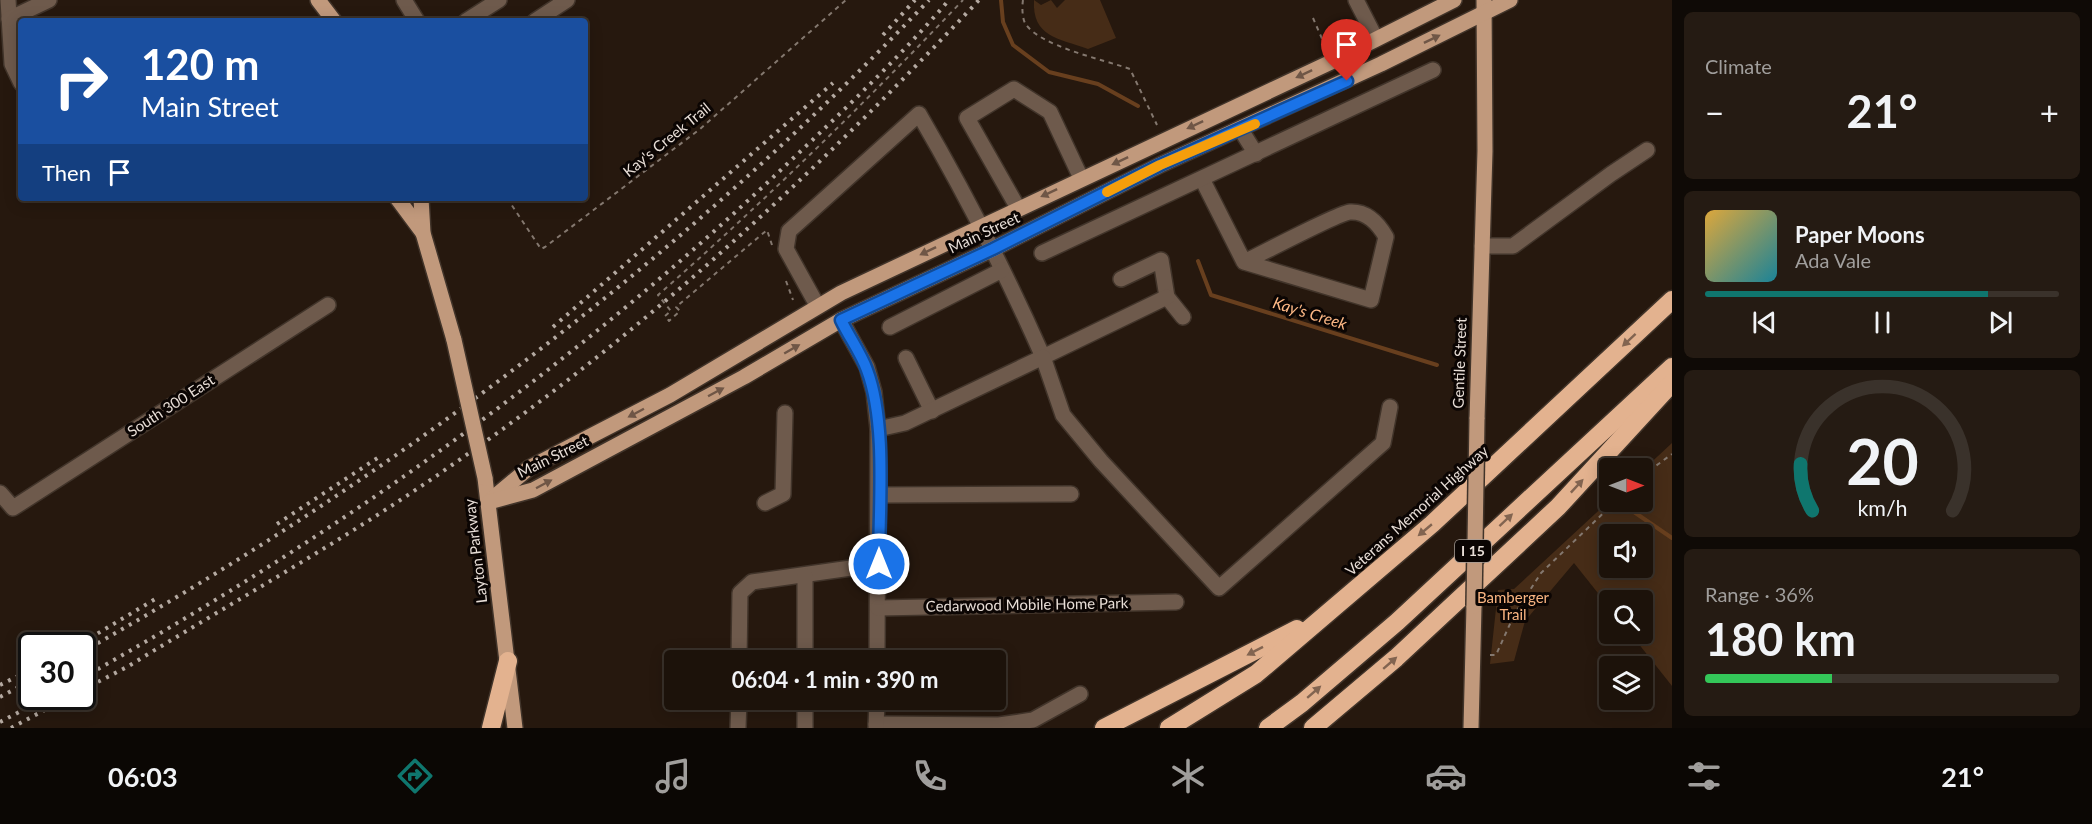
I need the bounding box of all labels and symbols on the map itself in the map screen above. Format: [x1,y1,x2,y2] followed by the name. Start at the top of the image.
[1321,19,1372,81] pin
[1424,35,1441,44] one-way arrow
[1296,70,1313,79] one-way arrow
[619,98,714,180] street label: Kay's Creek Trail
[1187,121,1204,130] one-way arrow
[1111,156,1128,165] one-way arrow
[1041,189,1058,198] one-way arrow
[945,208,1023,256] street label: Main Street
[920,246,937,255] one-way arrow
[1271,292,1350,333] water label: Kay's Creek
[1448,317,1470,409] street label: Gentile Street
[1622,333,1637,347] one-way arrow
[784,344,801,354] one-way arrow
[123,370,218,440] street label: South 300 East
[708,387,725,397] one-way arrow
[628,408,645,418] one-way arrow
[514,431,591,481] street label: Main Street
[1341,441,1492,579] street label: Veterans Memorial Highway
[1599,458,1653,512] north arrow
[536,479,553,489] one-way arrow
[1570,479,1584,493] one-way arrow
[460,498,490,604] street label: Layton Parkway
[1499,514,1513,528] one-way arrow
[1418,523,1433,536] one-way arrow
[847,532,911,596] position arrow
[1455,540,1491,562] road number: I 15
[1477,588,1550,623] park label: Bamberger Trail
[926,593,1129,615] street label: Cedarwood Mobile Home Park
[18,632,96,710] speed limit sign: 30
[1246,646,1263,656] one-way arrow
[1382,657,1397,670] one-way arrow
[1306,686,1322,699] one-way arrow

